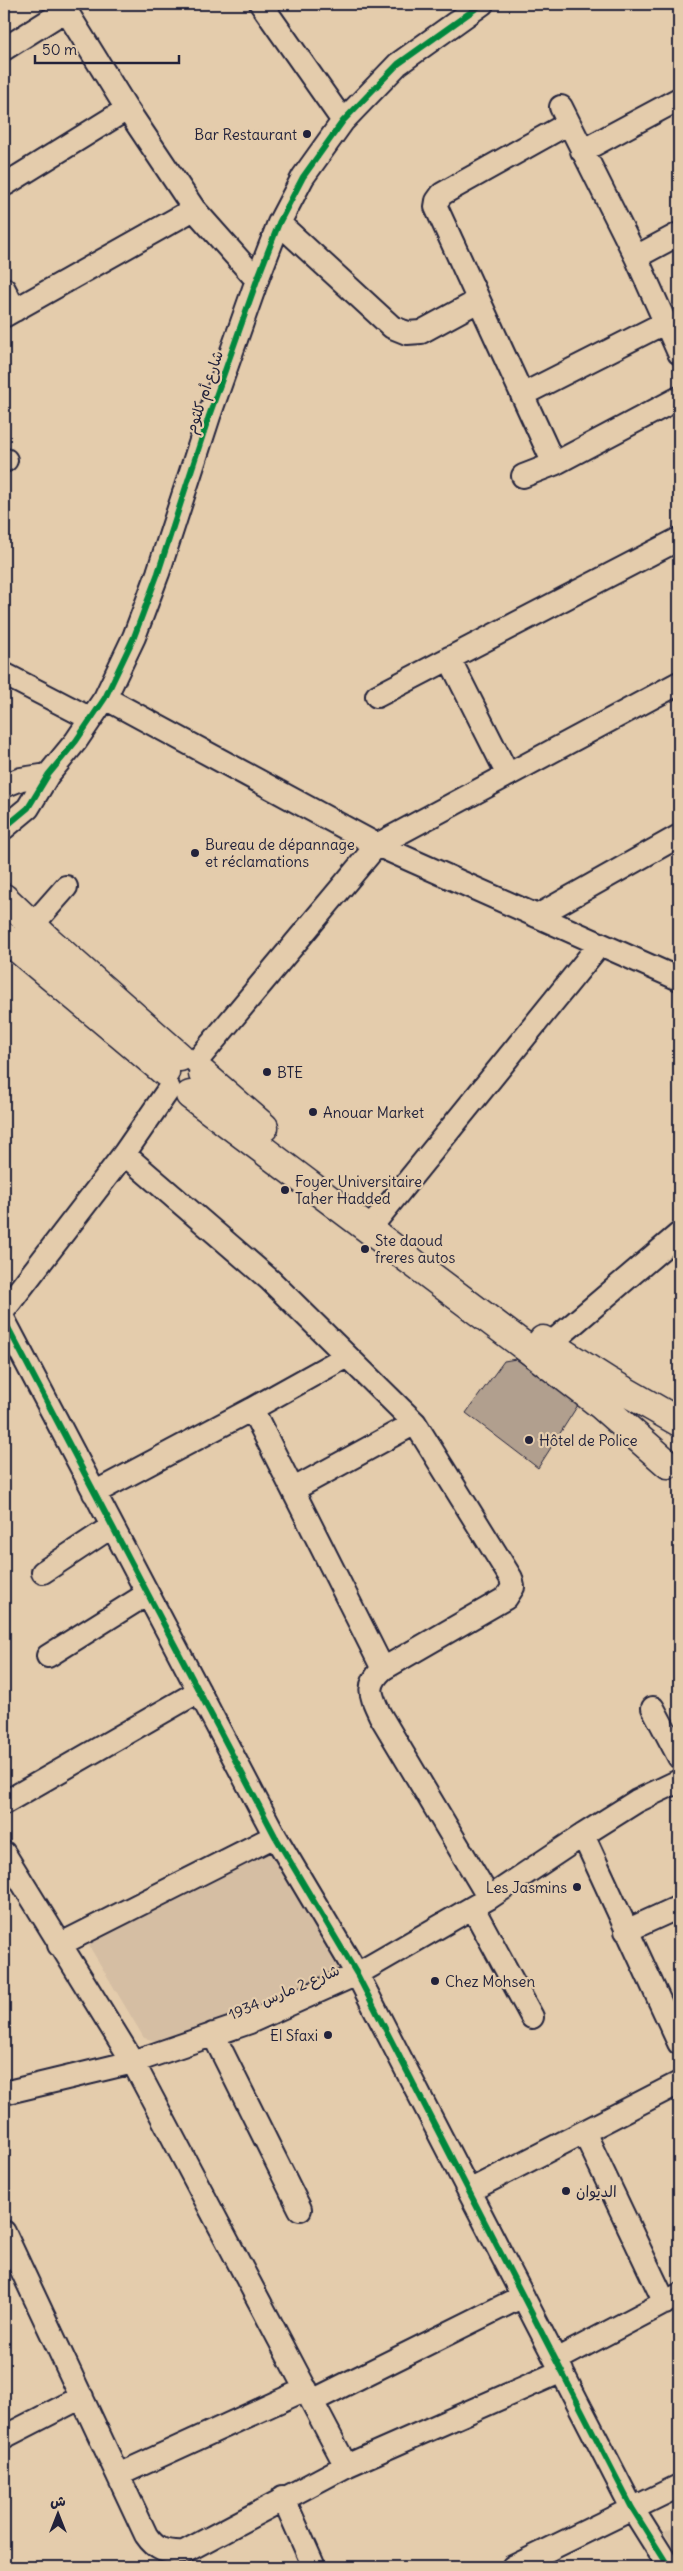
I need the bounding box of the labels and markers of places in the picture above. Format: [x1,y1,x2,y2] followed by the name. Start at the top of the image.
[194,125,297,144] place label: Bar Restaurant
[301,128,313,140] marker: Bar Restaurant
[205,835,355,871] place label: Bureau de dépannage et réclamations
[189,847,201,859] marker: Bureau de dépannage et réclamations
[277,1063,303,1082] place label: BTE
[261,1066,273,1078] marker: BTE
[323,1103,424,1122] place label: Anouar Market
[307,1106,319,1118] marker: Anouar Market
[295,1172,422,1208] place label: Foyer Universitaire Taher Hadded
[279,1184,291,1196] marker: Foyer Universitaire Taher Hadded
[375,1231,456,1267] place label: Ste daoud freres autos
[359,1243,371,1255] marker: Ste daoud freres autos
[539,1431,638,1450] place label: Hôtel de Police
[523,1434,535,1446] marker: Hôtel de Police
[486,1878,567,1897] place label: Les Jasmins
[571,1881,583,1893] marker: Les Jasmins
[445,1972,535,1991] place label: Chez Mohsen
[429,1975,441,1987] marker: Chez Mohsen
[270,2026,318,2045] place label: El Sfaxi
[322,2029,334,2041] marker: El Sfaxi
[576,2182,617,2201] place label: الديوان
[560,2185,572,2197] marker: الديوان

